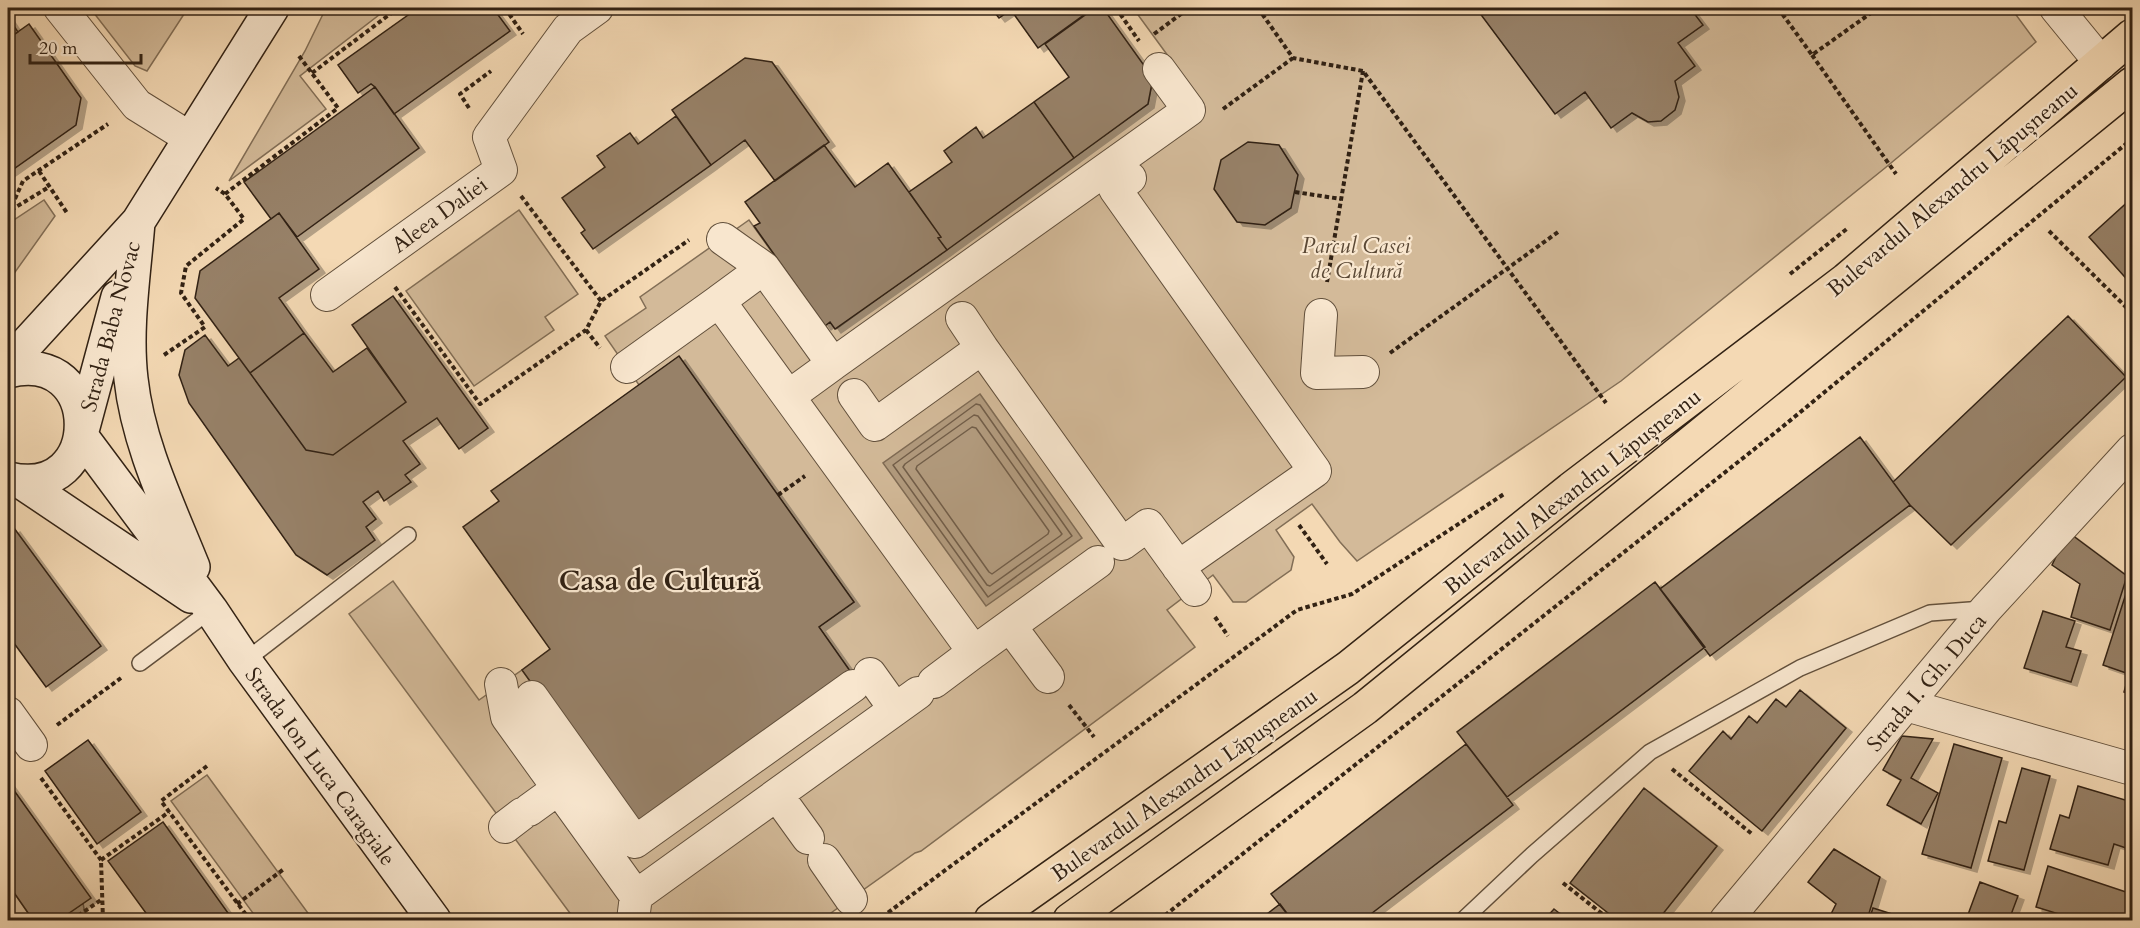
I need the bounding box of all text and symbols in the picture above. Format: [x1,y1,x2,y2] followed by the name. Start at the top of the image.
[30,27,141,65] scale bar
[39,36,78,61] text: 20 m
[1821,76,2084,304] street label: Bulevardul Alexandru Lăpușneanu
[385,170,494,260] street label: Aleea Daliei
[1302,231,1411,286] park label: Parcul Casei de Cultură
[74,238,148,415] street label: Strada Baba Novac
[1438,382,1707,602] street label: Bulevardul Alexandru Lăpușneanu
[559,562,761,600] district label: Casa de Cultură
[1860,607,1994,758] street label: Strada I. Gh. Duca
[238,661,402,872] street label: Strada Ion Luca Caragiale
[1045,681,1324,889] street label: Bulevardul Alexandru Lăpușneanu

